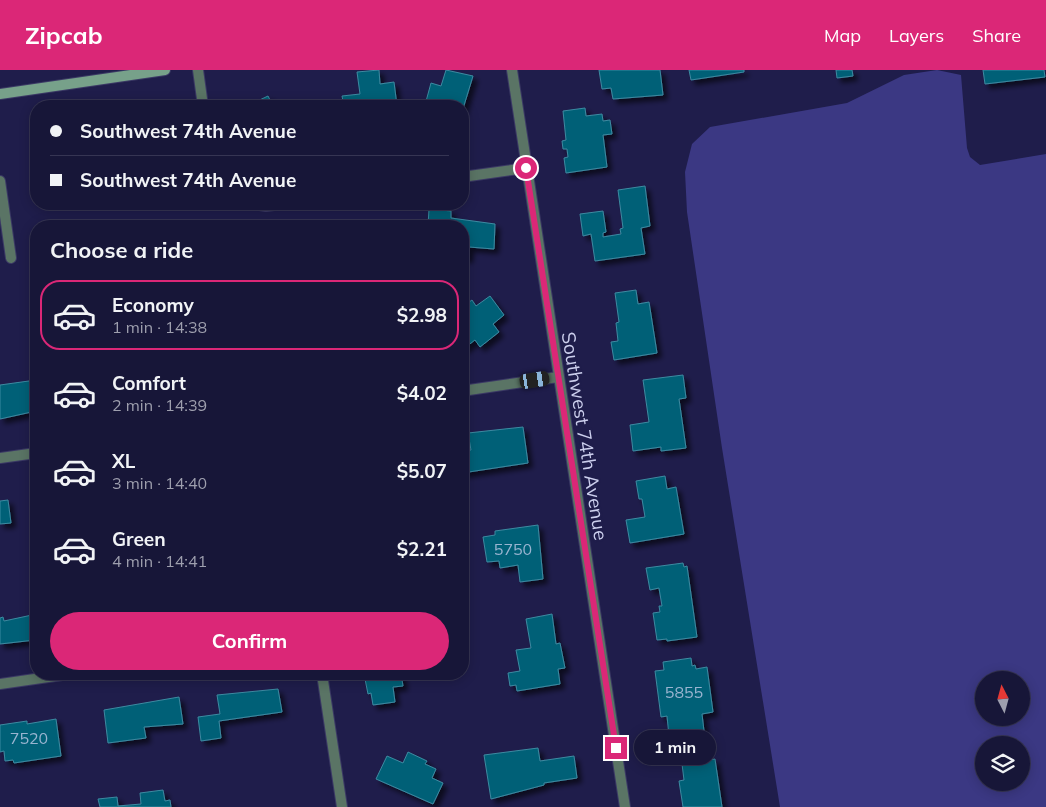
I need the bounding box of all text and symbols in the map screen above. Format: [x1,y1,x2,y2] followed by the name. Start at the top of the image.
[25,20,103,50] text: Zipcab
[824,24,861,47] text: Map
[889,24,944,47] text: Layers
[972,24,1021,47] text: Share
[80,119,296,143] text: Southwest 74th Avenue
[515,157,537,179] route start
[80,168,296,192] text: Southwest 74th Avenue
[50,236,193,264] text: Choose a ride
[52,293,97,338] icon: car
[112,293,194,317] text: Economy
[397,303,447,327] text: $2.98
[112,317,207,337] text: 1 min · 14:38
[557,330,613,542] street label: Southwest 74th Avenue
[519,370,550,390] car
[52,371,97,416] icon: car
[112,371,186,395] text: Comfort
[397,381,447,405] text: $4.02
[112,395,207,415] text: 2 min · 14:39
[52,449,97,494] icon: car
[112,449,135,473] text: XL
[397,459,447,483] text: $5.07
[112,473,207,493] text: 3 min · 14:40
[52,527,97,572] icon: car
[112,527,166,551] text: Green
[397,537,447,561] text: $2.21
[494,539,532,559] house number: 5750
[112,551,207,571] text: 4 min · 14:41
[50,612,449,670] button: Confirm
[975,671,1030,726] north arrow
[975,671,1030,791] map controls
[665,682,703,702] house number: 5855
[10,728,48,748] house number: 7520
[634,730,716,766] callout: 1 min
[975,736,1030,791] button: layers
[605,737,627,759] route end
[654,737,696,757] text: 1 min

